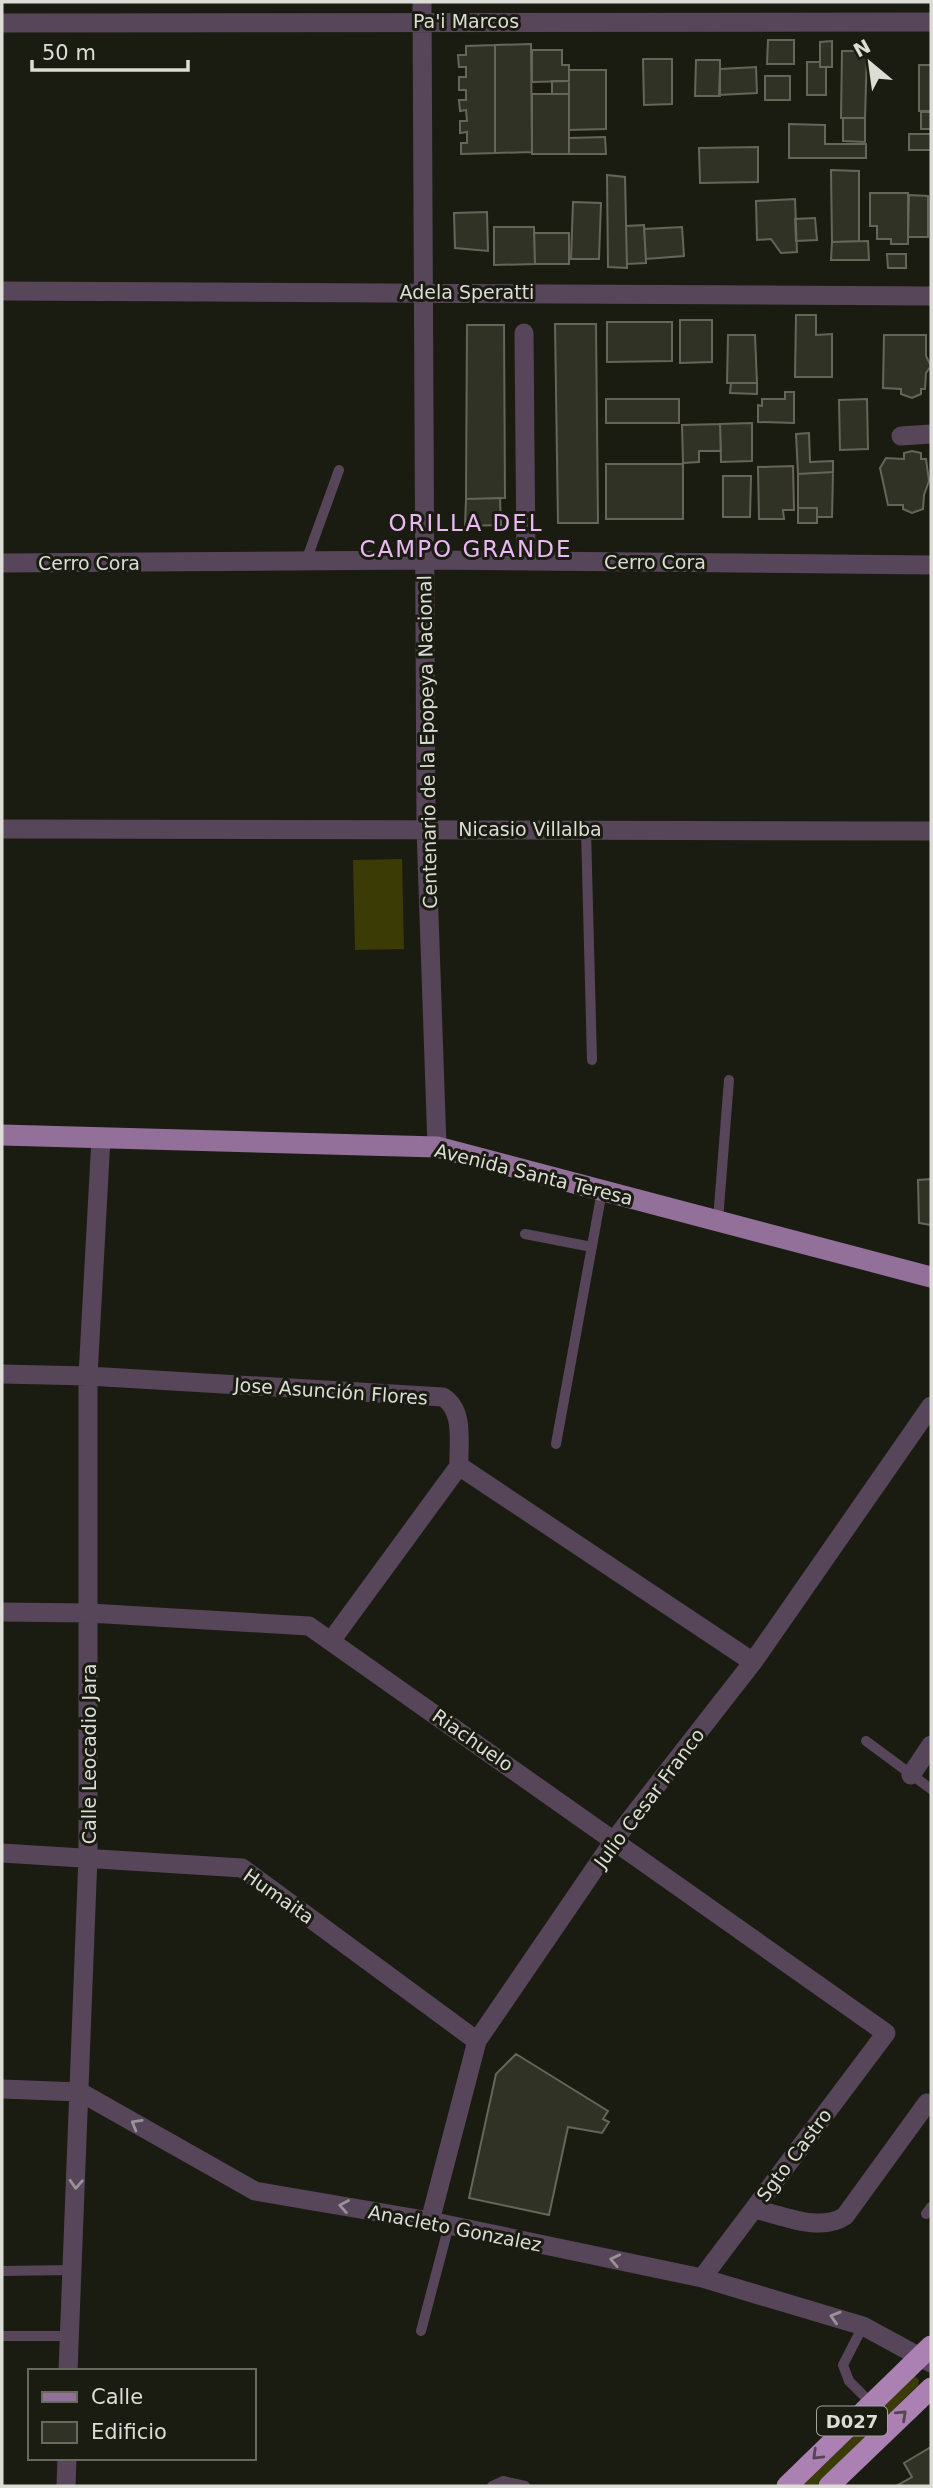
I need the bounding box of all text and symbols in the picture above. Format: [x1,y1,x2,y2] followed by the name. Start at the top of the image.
[413,10,519,32] street label: Pa'i Marcos
[32,28,187,72] scale bar
[835,28,905,98] north arrow
[849,35,874,62] text: N
[42,41,96,65] text: 50 m
[400,281,534,303] street label: Adela Speratti
[360,510,572,562] district label: ORILLA DEL CAMPO GRANDE
[604,551,706,573] street label: Cerro Cora
[38,552,140,574] street label: Cerro Cora
[413,575,441,909] street label: Centenario de la Epopeya Nacional
[458,818,602,840] street label: Nicasio Villalba
[433,1139,635,1209] street label: Avenida Santa Teresa
[232,1373,429,1409] street label: Jose Asunción Flores
[78,1664,100,1844] street label: Calle Leocadio Jara
[428,1704,518,1776] street label: Riachuelo
[589,1724,709,1873] street label: Julio Cesar Franco
[240,1864,318,1928] street label: Humaita
[752,2104,836,2206] street label: Sgto Castro
[130,2119,143,2132] one-way arrow
[68,2179,83,2190] one-way arrow
[338,2199,350,2214] one-way arrow
[366,2200,544,2256] street label: Anacleto Gonzalez
[609,2253,621,2268] one-way arrow
[830,2311,842,2326] one-way arrow
[28,2369,256,2460] legend
[91,2385,143,2409] text: Calle
[817,2406,887,2435] road number: D027
[894,2411,907,2423] one-way arrow
[91,2420,167,2444] text: Edificio
[812,2446,825,2459] one-way arrow

